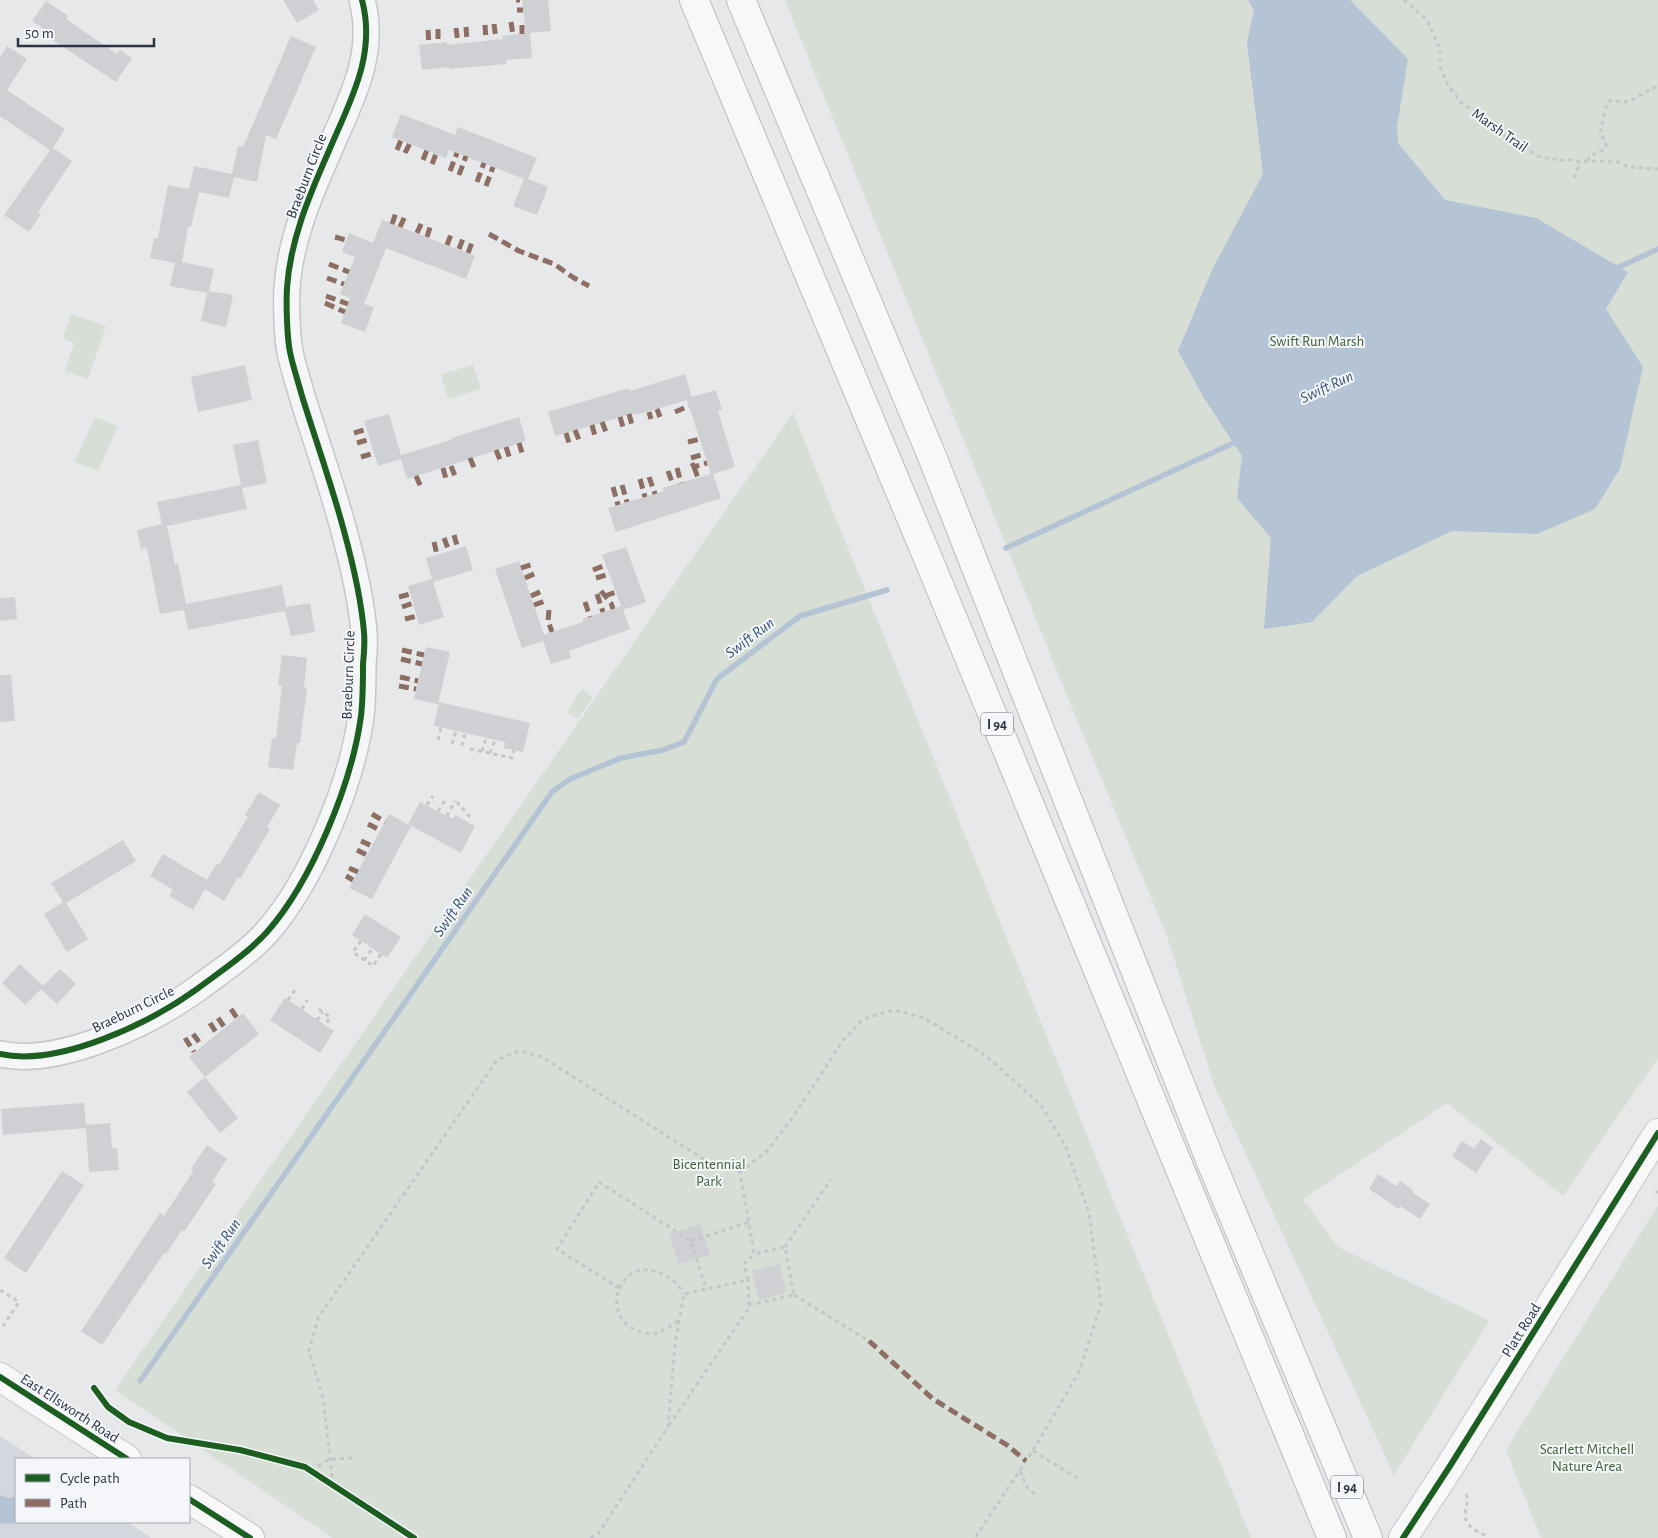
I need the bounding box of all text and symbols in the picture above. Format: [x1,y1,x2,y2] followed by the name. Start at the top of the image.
[18,15,154,47] scale bar
[25,26,54,41] text: 50 m
[1469,106,1530,155] street label: Marsh Trail
[283,132,330,221] street label: Braeburn Circle
[1270,334,1364,349] park label: Swift Run Marsh
[1297,368,1355,406] water label: Swift Run
[722,614,777,661] water label: Swift Run
[339,630,358,720] street label: Braeburn Circle
[981,712,1013,736] road number: I 94
[430,884,476,939] water label: Swift Run
[90,983,177,1036] street label: Braeburn Circle
[672,1157,746,1189] park label: Bicentennial Park
[198,1216,244,1271] water label: Swift Run
[1499,1301,1544,1360] street label: Platt Road
[18,1371,122,1446] street label: East Ellsworth Road
[1540,1442,1634,1474] park label: Scarlett Mitchell Nature Area
[15,1458,190,1523] legend
[60,1471,120,1486] text: Cycle path
[1331,1475,1363,1498] road number: I 94
[60,1496,87,1511] text: Path

